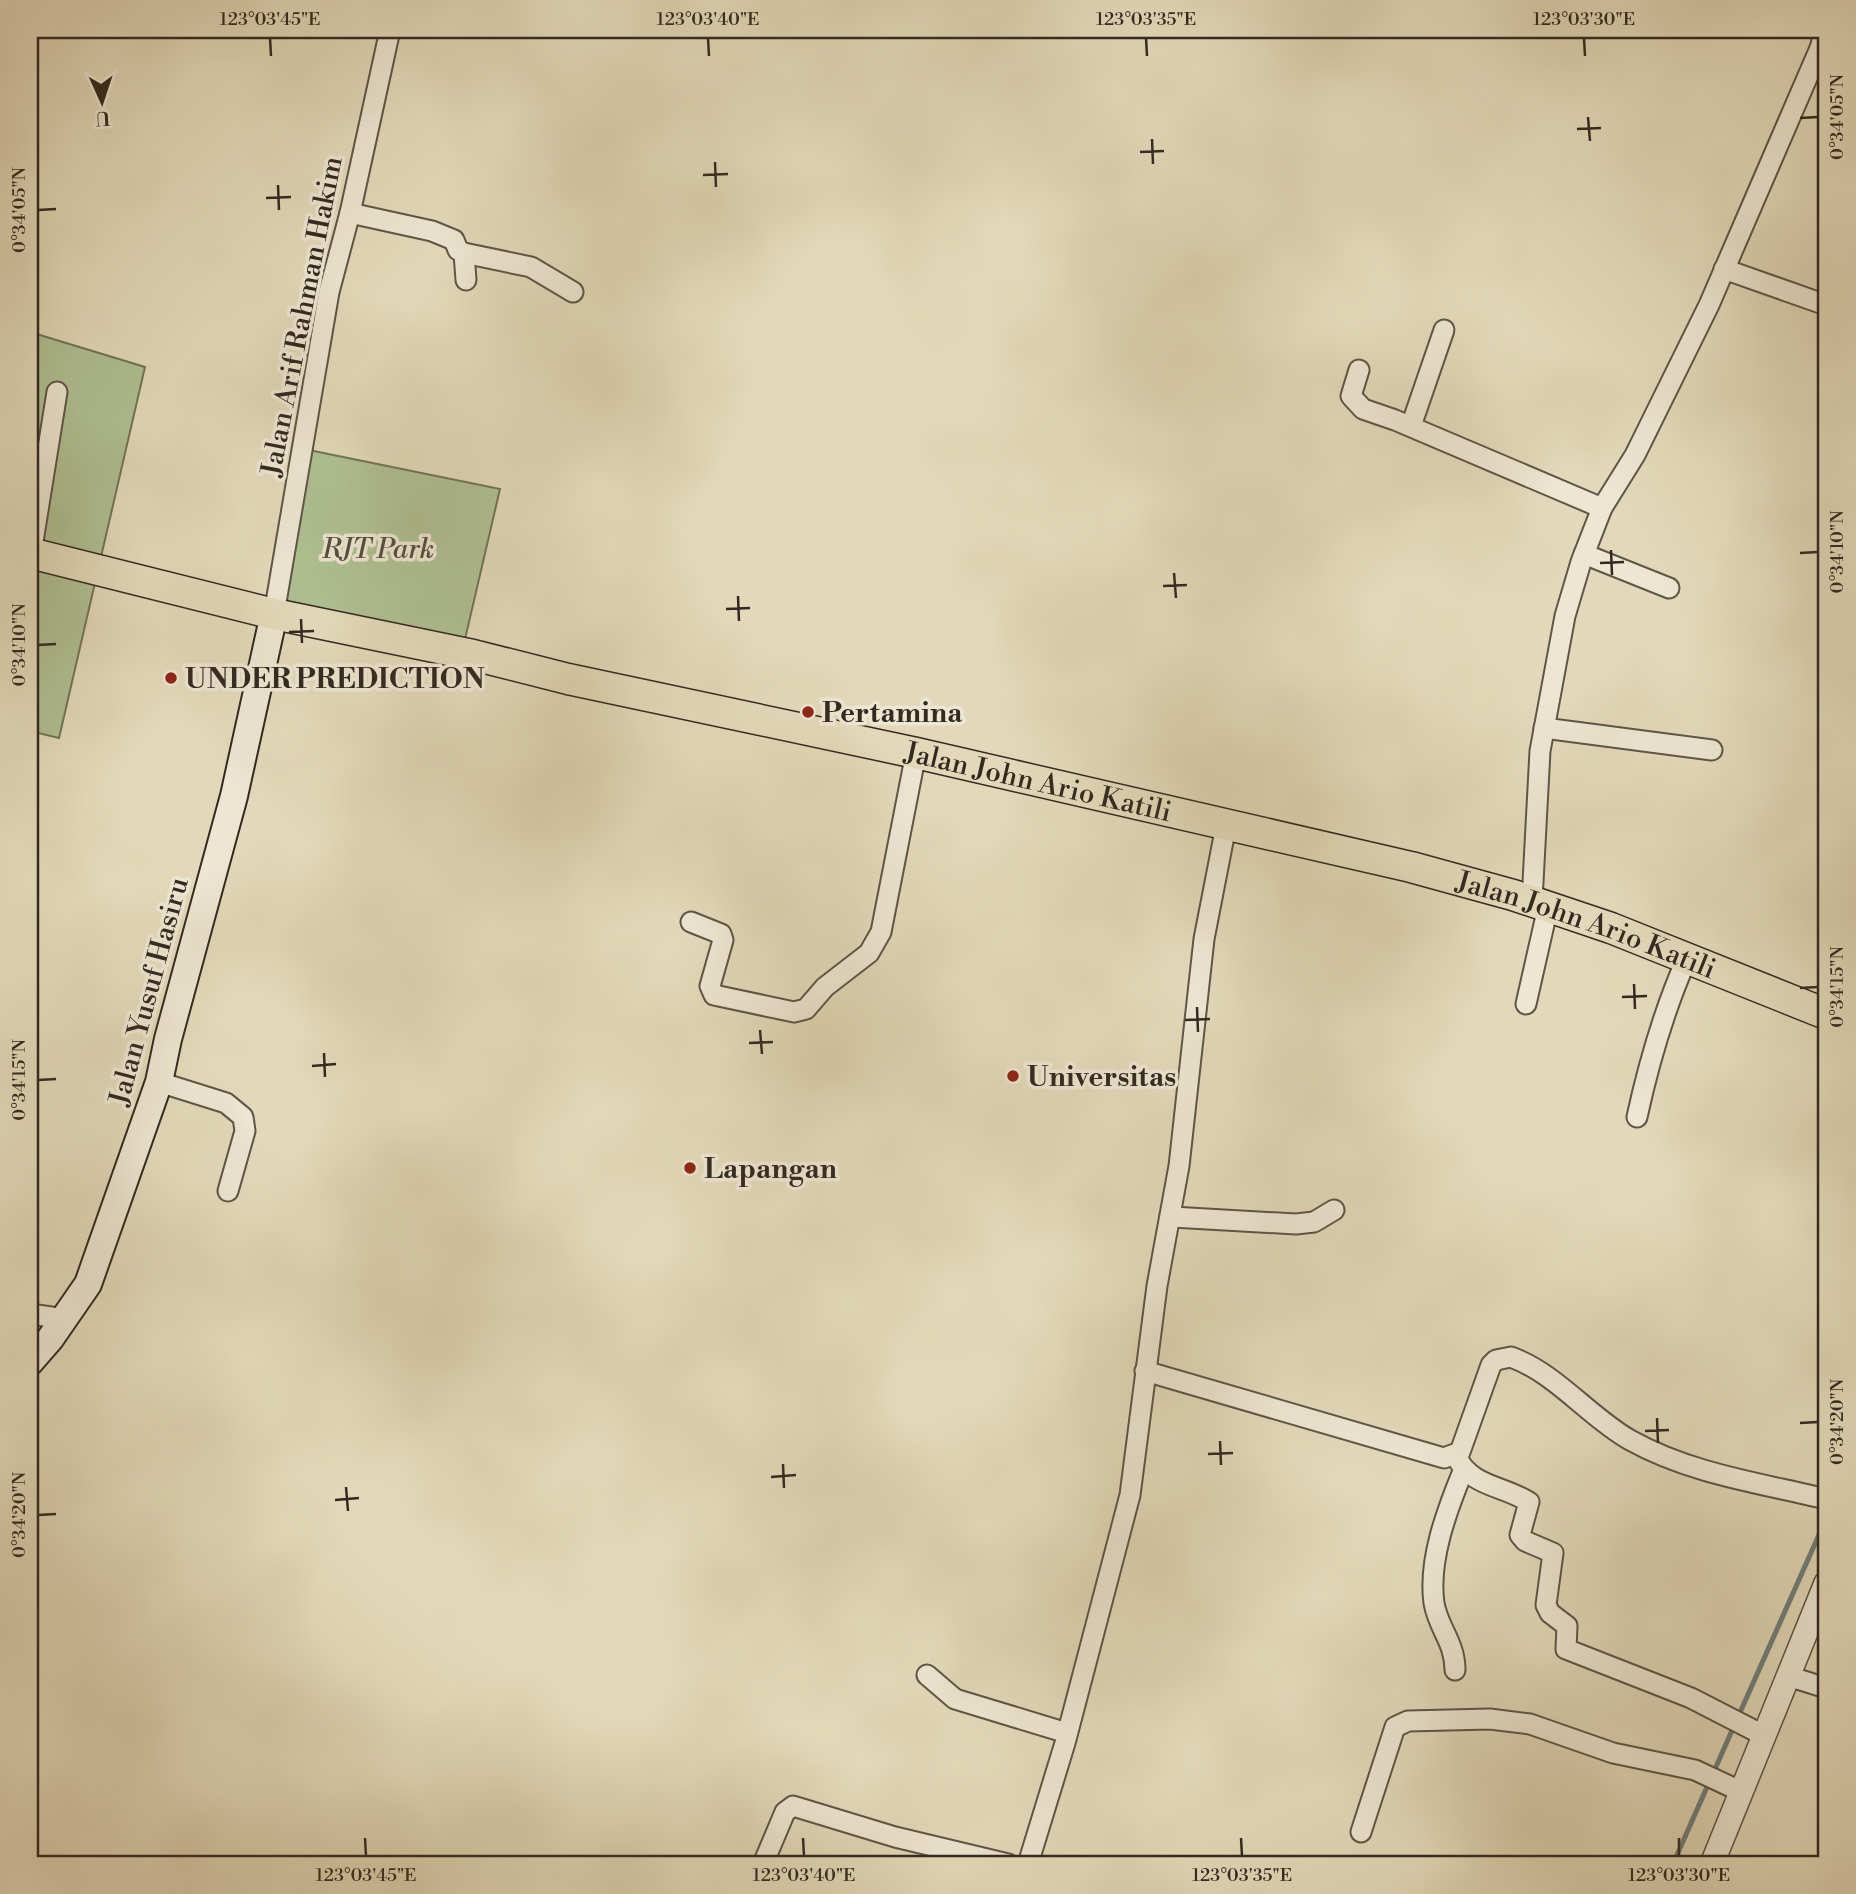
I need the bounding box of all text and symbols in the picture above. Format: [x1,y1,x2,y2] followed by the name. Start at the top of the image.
[220,8,320,31] text: 123°03'45"E
[657,8,759,31] text: 123°03'40"E
[1096,8,1196,31] text: 123°03'35"E
[1533,8,1635,31] text: 123°03'30"E
[66,66,136,136] north arrow
[1826,74,1849,160] text: 0°34'05"N
[95,106,111,130] text: U
[254,153,351,480] street label: Jalan Arif Rahman Hakim
[8,167,31,253] text: 0°34'05"N
[1826,510,1849,594] text: 0°34'10"N
[321,532,434,567] park label: RJT Park
[8,603,31,687] text: 0°34'10"N
[185,662,485,697] place label: UNDER PREDICTION
[163,670,179,686] marker: UNDER PREDICTION
[822,696,963,731] place label: Pertamina
[800,704,816,720] marker: Pertamina
[900,735,1175,830] street label: Jalan John Ario Katili
[1451,864,1721,987] street label: Jalan John Ario Katili
[102,874,197,1110] street label: Jalan Yusuf Hasiru
[1826,946,1849,1028] text: 0°34'15"N
[8,1039,31,1121] text: 0°34'15"N
[1027,1060,1176,1095] place label: Universitas
[1005,1068,1021,1084] marker: Universitas
[704,1152,837,1187] place label: Lapangan
[682,1160,698,1176] marker: Lapangan
[1826,1378,1849,1465] text: 0°34'20"N
[8,1471,31,1558] text: 0°34'20"N
[316,1864,416,1887] text: 123°03'45"E
[753,1864,855,1887] text: 123°03'40"E
[1192,1864,1292,1887] text: 123°03'35"E
[1628,1864,1730,1887] text: 123°03'30"E

